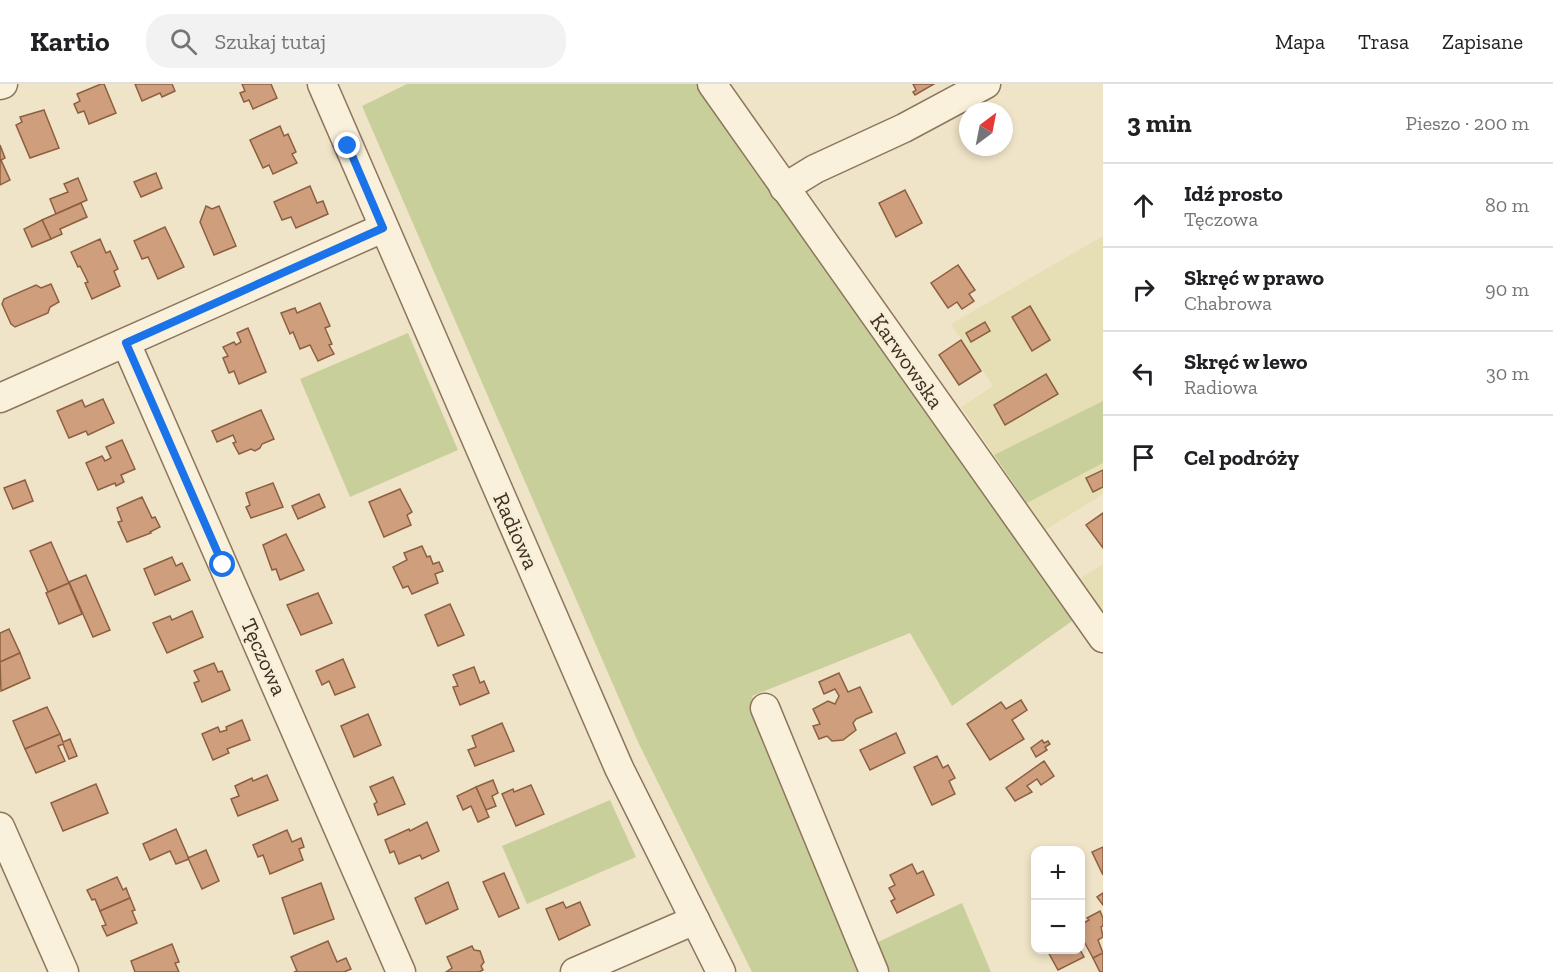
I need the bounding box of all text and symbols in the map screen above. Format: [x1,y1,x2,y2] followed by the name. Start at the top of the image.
[146,14,566,68] search box
[30,25,110,58] text: Kartio
[167,25,200,58] icon: search
[215,28,326,55] text: Szukaj tutaj
[1275,29,1325,54] text: Mapa
[1358,29,1409,54] text: Trasa
[1442,29,1523,54] text: Zapisane
[959,102,1013,156] north arrow
[1127,107,1192,139] text: 3 min
[1406,111,1529,135] text: Pieszo · 200 m
[334,132,360,158] route end
[1184,180,1283,207] text: Idź prosto
[1127,189,1160,222] icon: ahead
[1485,193,1529,217] text: 80 m
[1184,207,1258,231] text: Tęczowa
[1184,264,1324,291] text: Skręć w prawo
[1127,273,1160,306] icon: right
[1485,277,1529,301] text: 90 m
[1184,291,1272,315] text: Chabrowa
[864,308,950,414] street label: Karwowska
[1184,348,1308,375] text: Skręć w lewo
[1127,357,1160,390] icon: left
[1486,361,1529,385] text: 30 m
[1184,375,1258,399] text: Radiowa
[1127,441,1160,474] icon: arrive
[1184,444,1299,471] text: Cel podróży
[487,489,545,574] street label: Radiowa
[209,551,235,577] route start
[235,614,293,700] street label: Tęczowa
[1031,846,1085,954] map controls
[1031,846,1085,900] button: +
[1031,900,1085,954] button: −

